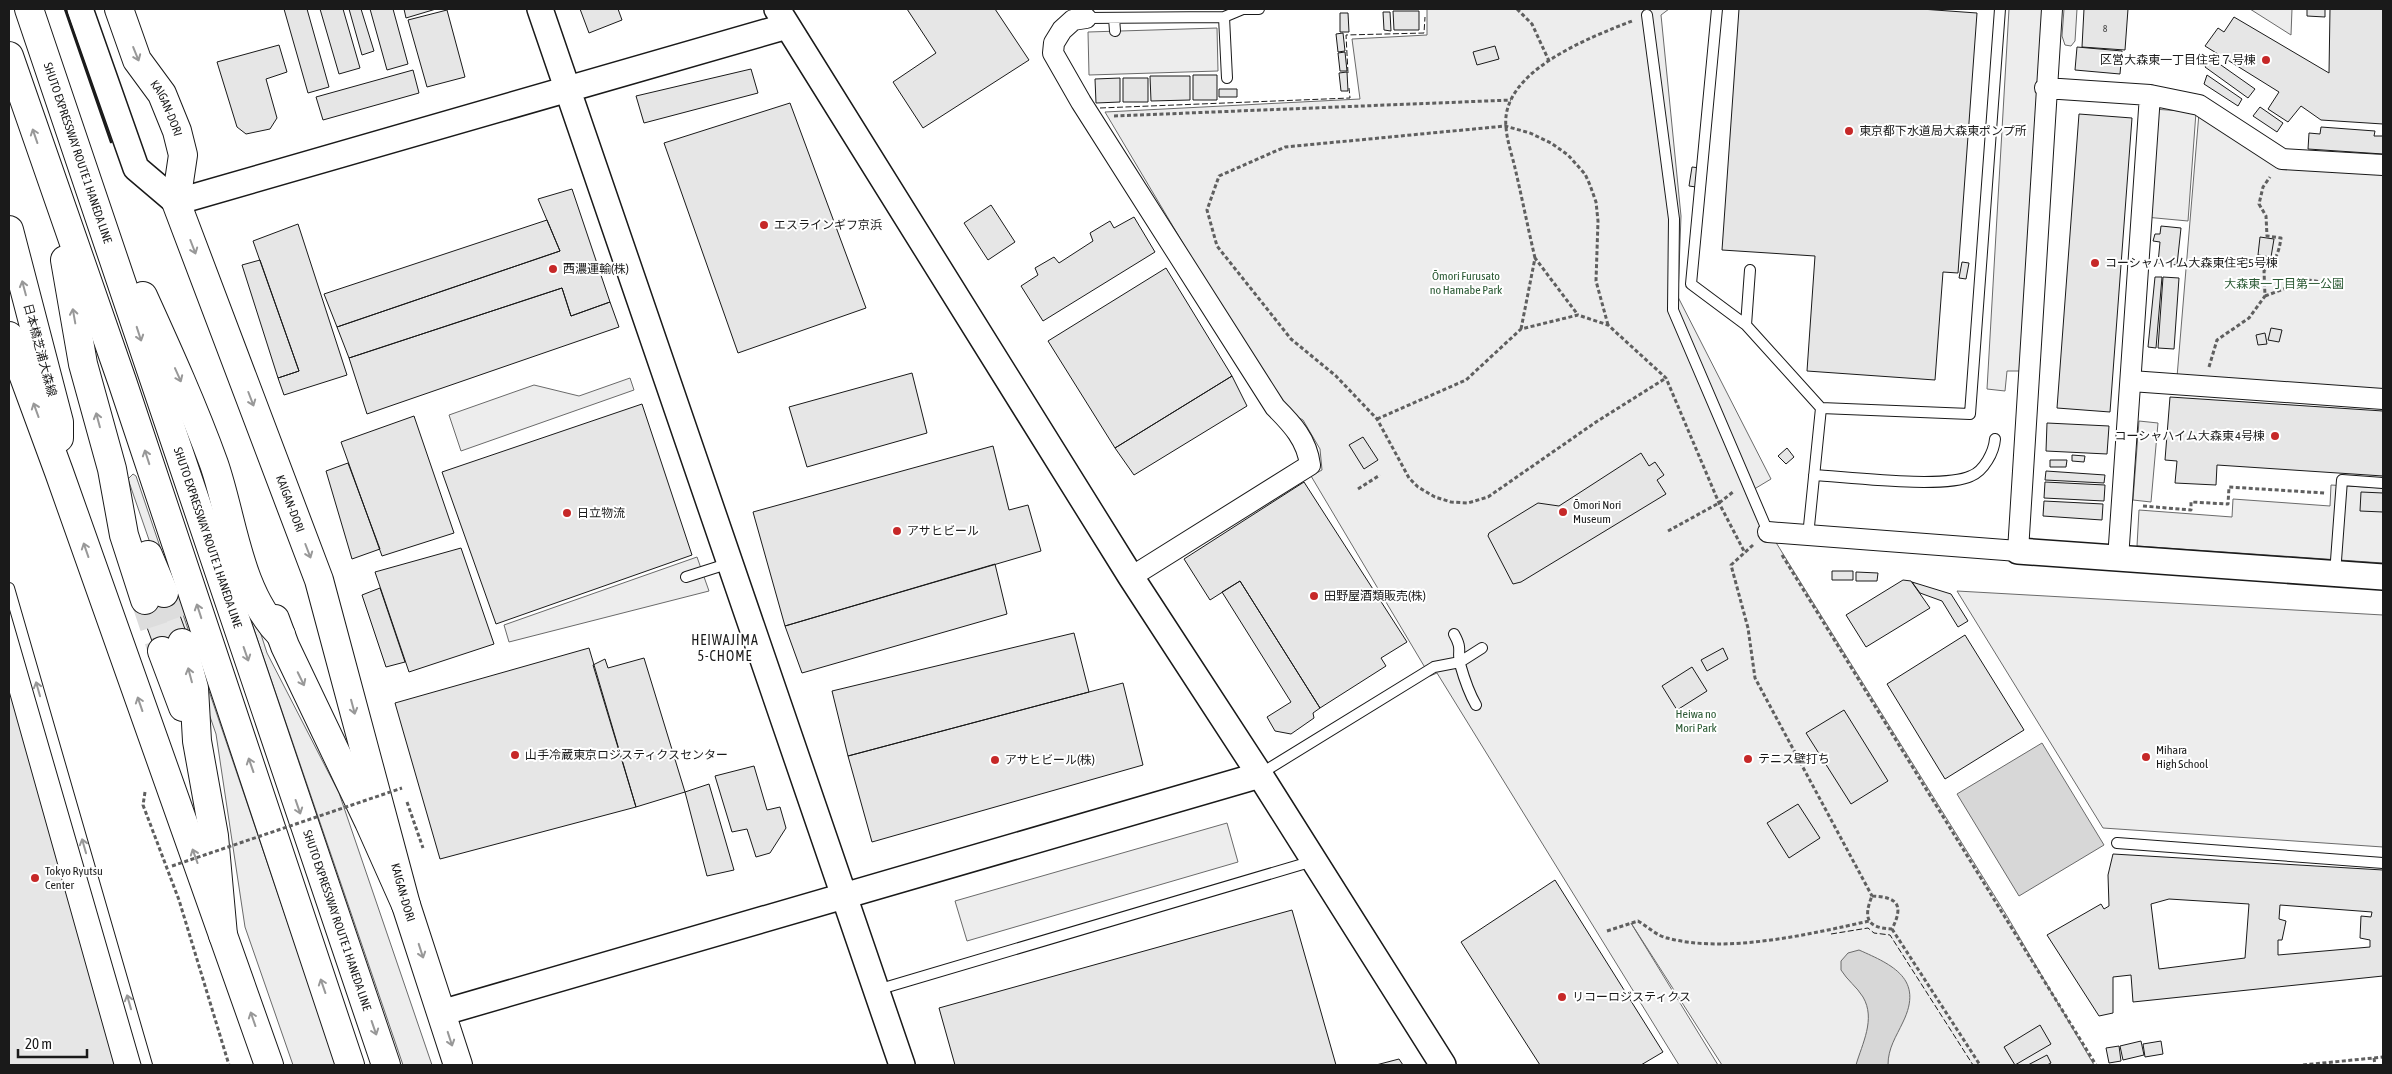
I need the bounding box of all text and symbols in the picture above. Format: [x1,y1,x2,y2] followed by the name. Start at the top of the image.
[2103,23,2108,34] house number: 8
[132,47,141,62] one-way arrow
[2100,53,2256,67] place label: 区営大森東一丁目住宅７号棟
[2260,54,2272,66] marker: 区営大森東一丁目住宅７号棟
[41,61,115,245] street label: SHUTO EXPRESSWAY ROUTE 1 HANEDA LINE
[147,78,185,137] street label: KAIGAN-DORI
[1859,124,2027,138] place label: 東京都下水道局大森東ポンプ所
[1843,125,1855,137] marker: 東京都下水道局大森東ポンプ所
[30,128,40,144] one-way arrow
[774,218,882,232] place label: エスラインギフ京浜
[758,219,770,231] marker: エスラインギフ京浜
[189,239,198,255] one-way arrow
[2105,256,2278,270] place label: コーシャハイム大森東住宅5号棟
[2089,257,2101,269] marker: コーシャハイム大森東住宅5号棟
[563,262,629,276] place label: 西濃運輸(株)
[547,263,559,275] marker: 西濃運輸(株)
[1430,269,1503,297] park label: Ōmori Furusato no Hamabe Park
[2224,277,2344,291] park label: 大森東一丁目第一公園
[19,280,28,296] one-way arrow
[21,302,59,398] street label: 日本橋芝浦大森線
[69,309,79,325] one-way arrow
[135,325,144,341] one-way arrow
[173,367,183,382] one-way arrow
[247,391,256,407] one-way arrow
[31,402,40,418] one-way arrow
[93,413,102,429] one-way arrow
[2114,429,2265,443] place label: コーシャハイム大森東 4号棟
[2269,430,2281,442] marker: コーシャハイム大森東 4号棟
[171,445,245,630] street label: SHUTO EXPRESSWAY ROUTE 1 HANEDA LINE
[142,450,151,465] one-way arrow
[273,473,307,534] street label: KAIGAN-DORI
[1573,498,1621,526] place label: Ōmori Nori Museum
[577,506,625,520] place label: 日立物流
[1557,506,1569,518] marker: Ōmori Nori Museum
[561,507,573,519] marker: 日立物流
[907,524,979,538] place label: アサヒビール
[891,525,903,537] marker: アサヒビール
[81,542,91,558] one-way arrow
[304,543,313,559] one-way arrow
[1324,589,1426,603] place label: 田野屋酒類販売(株)
[1308,590,1320,602] marker: 田野屋酒類販売(株)
[193,603,203,619] one-way arrow
[691,632,759,664] district label: HEIWAJIMA 5-CHOME
[242,645,251,661] one-way arrow
[185,668,195,684] one-way arrow
[297,671,306,686] one-way arrow
[33,682,43,698] one-way arrow
[135,696,144,712] one-way arrow
[349,699,358,715] one-way arrow
[1675,707,1718,735] park label: Heiwa no Mori Park
[2156,743,2209,771] place label: Mihara High School
[525,748,728,762] place label: 山手冷蔵東京ロジスティクスセンター
[509,749,521,761] marker: 山手冷蔵東京ロジスティクスセンター
[2140,751,2152,763] marker: Mihara High School
[1758,752,1830,766] place label: テニス壁打ち
[1005,753,1095,767] place label: アサヒビール(株)
[1742,753,1754,765] marker: テニス壁打ち
[989,754,1001,766] marker: アサヒビール(株)
[246,758,255,773] one-way arrow
[294,799,304,815] one-way arrow
[300,828,374,1013] street label: SHUTO EXPRESSWAY ROUTE 1 HANEDA LINE
[78,838,88,854] one-way arrow
[190,849,199,865] one-way arrow
[388,862,418,923] street label: KAIGAN-DORI
[45,864,103,892] place label: Tokyo Ryutsu Center
[29,872,41,884] marker: Tokyo Ryutsu Center
[417,943,426,958] one-way arrow
[318,979,327,994] one-way arrow
[1572,990,1691,1004] place label: リコーロジスティクス
[1556,991,1568,1003] marker: リコーロジスティクス
[123,994,133,1010] one-way arrow
[248,1012,257,1028] one-way arrow
[369,1019,379,1035] one-way arrow
[18,1026,86,1058] scale bar
[445,1031,455,1047] one-way arrow
[25,1035,52,1052] text: 20 m

